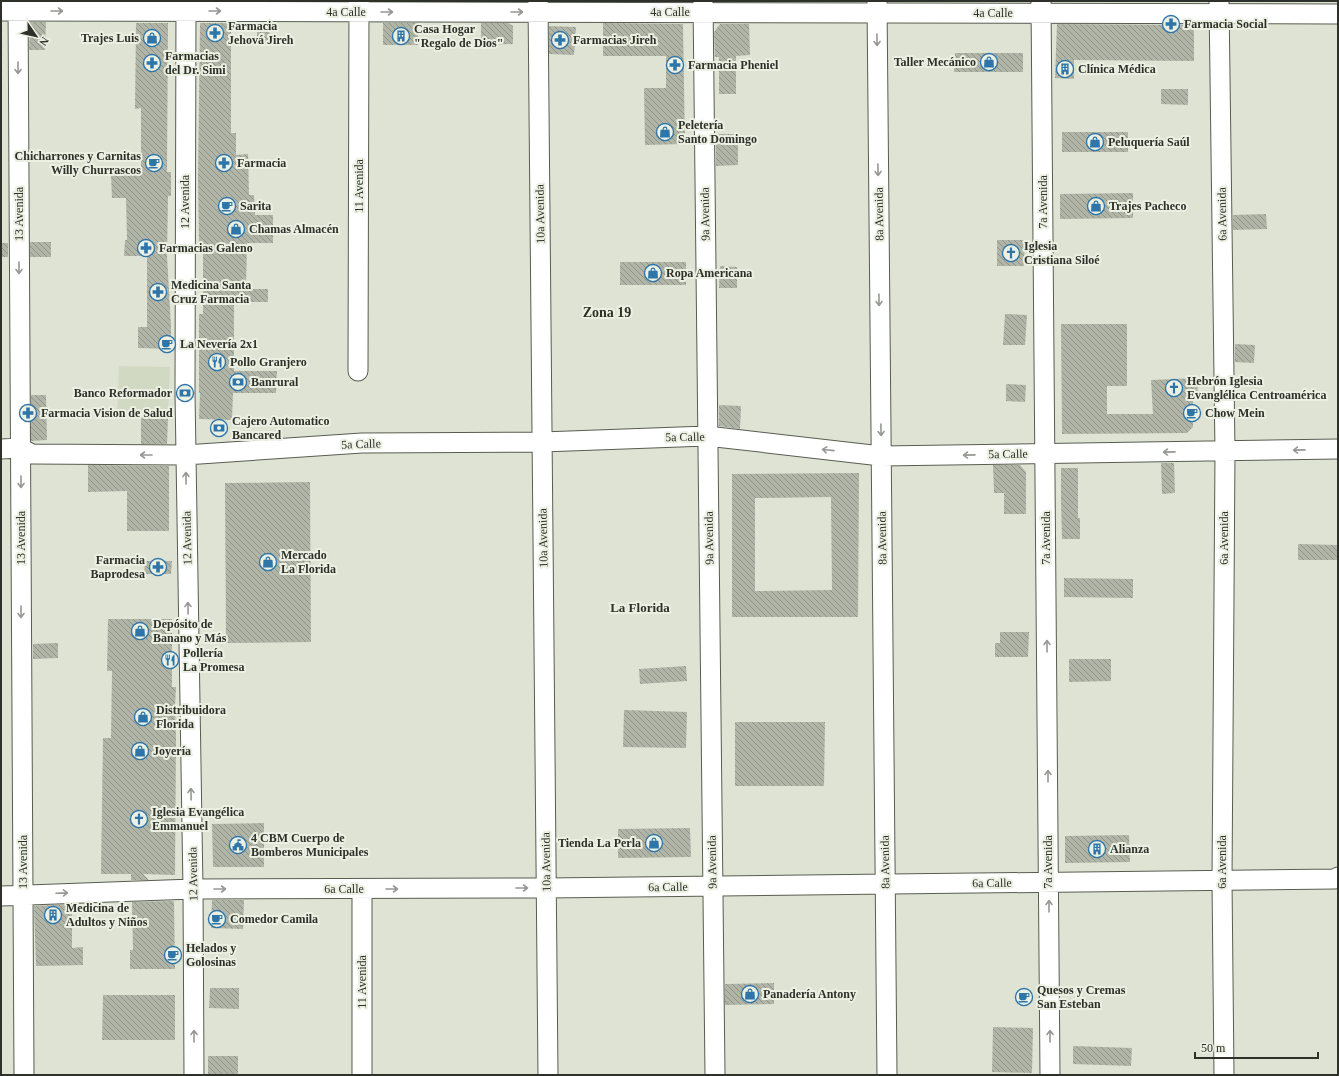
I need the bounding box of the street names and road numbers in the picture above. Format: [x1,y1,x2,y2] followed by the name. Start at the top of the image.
[326,5,366,19] street label: 4a Calle
[650,5,690,19] street label: 4a Calle
[973,6,1013,20] street label: 4a Calle
[352,159,366,213] street label: 11 Avenida
[178,174,192,229] street label: 12 Avenida
[1036,175,1050,229] street label: 7a Avenida
[532,184,548,244] street label: 10a Avenida
[12,186,26,241] street label: 13 Avenida
[698,187,712,241] street label: 9a Avenida
[872,187,886,241] street label: 8a Avenida
[1215,187,1229,241] street label: 6a Avenida
[665,430,705,444] street label: 5a Calle
[341,436,381,452] street label: 5a Calle
[988,447,1028,461] street label: 5a Calle
[535,508,551,568] street label: 10a Avenida
[14,510,28,565] street label: 13 Avenida
[180,510,194,565] street label: 12 Avenida
[702,511,716,565] street label: 9a Avenida
[875,511,889,565] street label: 8a Avenida
[1039,511,1053,565] street label: 7a Avenida
[1217,511,1231,565] street label: 6a Avenida
[538,832,554,892] street label: 10a Avenida
[16,834,30,889] street label: 13 Avenida
[705,835,719,889] street label: 9a Avenida
[878,835,892,889] street label: 8a Avenida
[1041,835,1055,889] street label: 7a Avenida
[1215,835,1229,889] street label: 6a Avenida
[186,846,200,901] street label: 12 Avenida
[972,876,1012,890] street label: 6a Calle
[648,880,688,894] street label: 6a Calle
[324,882,364,896] street label: 6a Calle
[355,955,369,1009] street label: 11 Avenida

